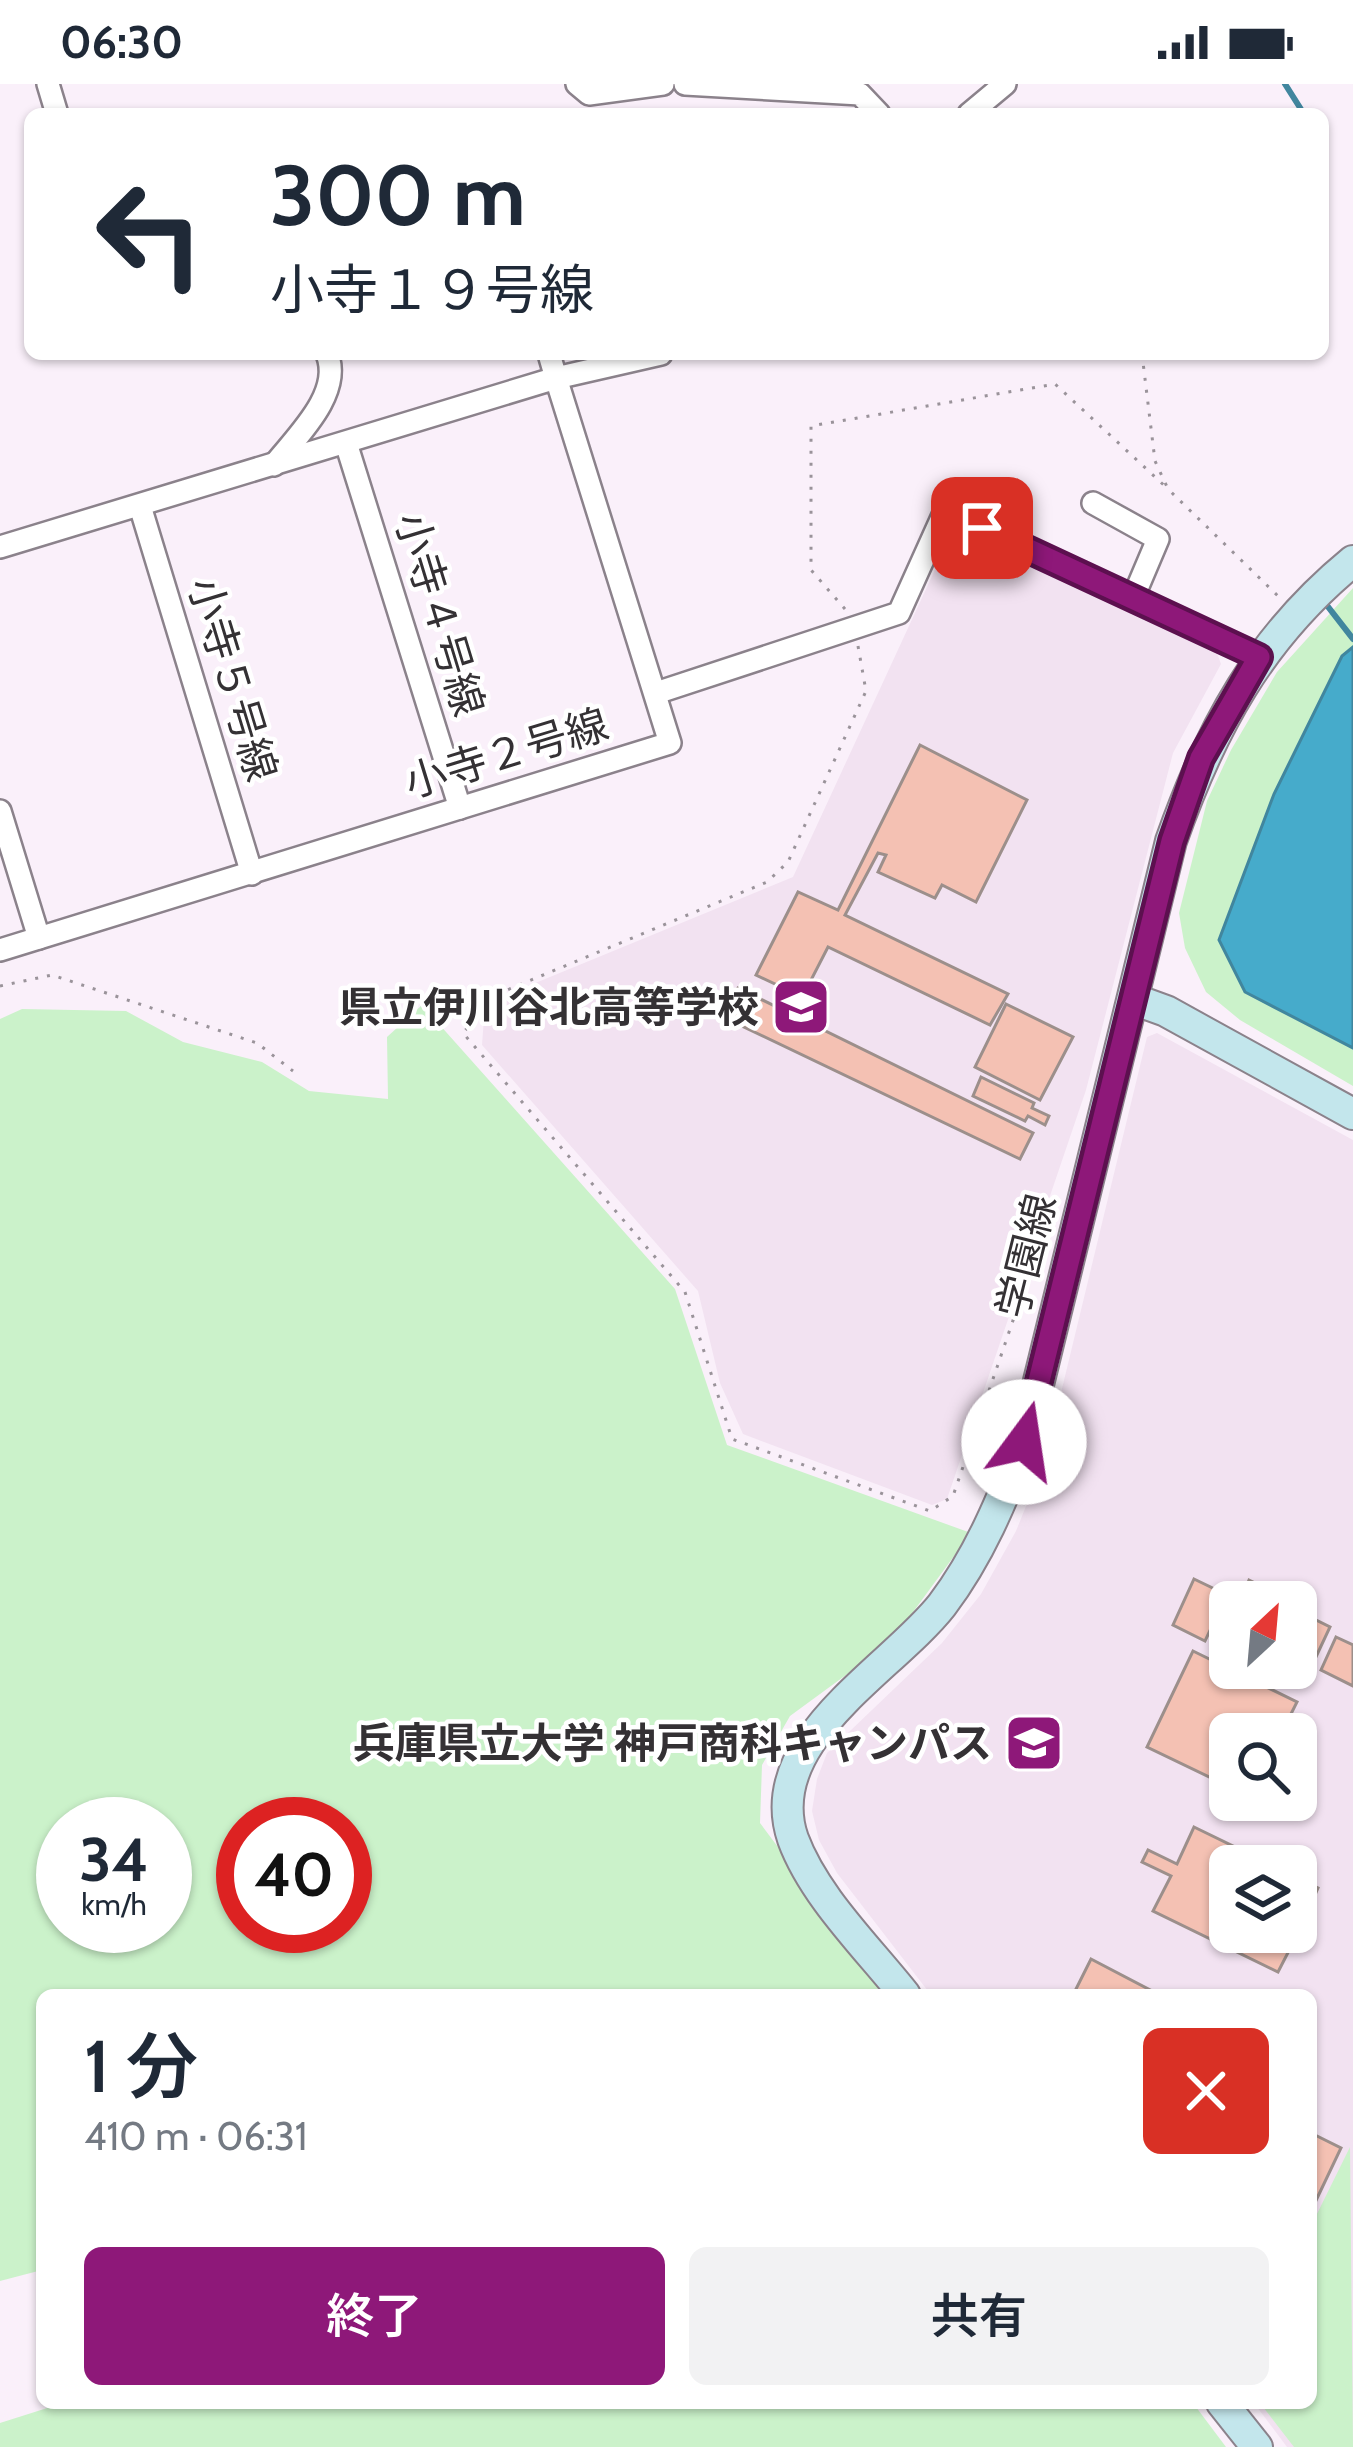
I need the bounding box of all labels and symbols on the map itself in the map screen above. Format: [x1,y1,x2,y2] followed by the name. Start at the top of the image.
[931,477,1033,579] pin
[384,506,496,722] street label: 小寺４号線
[177,571,289,787] street label: 小寺５号線
[398,697,614,809] street label: 小寺２号線
[770,976,832,1038] school or university icon: 県立伊川谷北高等学校
[339,981,759,1033] place label: 県立伊川谷北高等学校
[986,1189,1066,1323] street label: 学園線
[961,1379,1087,1505] position arrow
[1209,1581,1317,1689] north arrow
[1003,1712,1065,1774] school or university icon: 兵庫県立大学 神戸商科キャンパス
[353,1717,992,1769] place label: 兵庫県立大学 神戸商科キャンパス
[216,1797,372,1953] speed limit sign: 40

